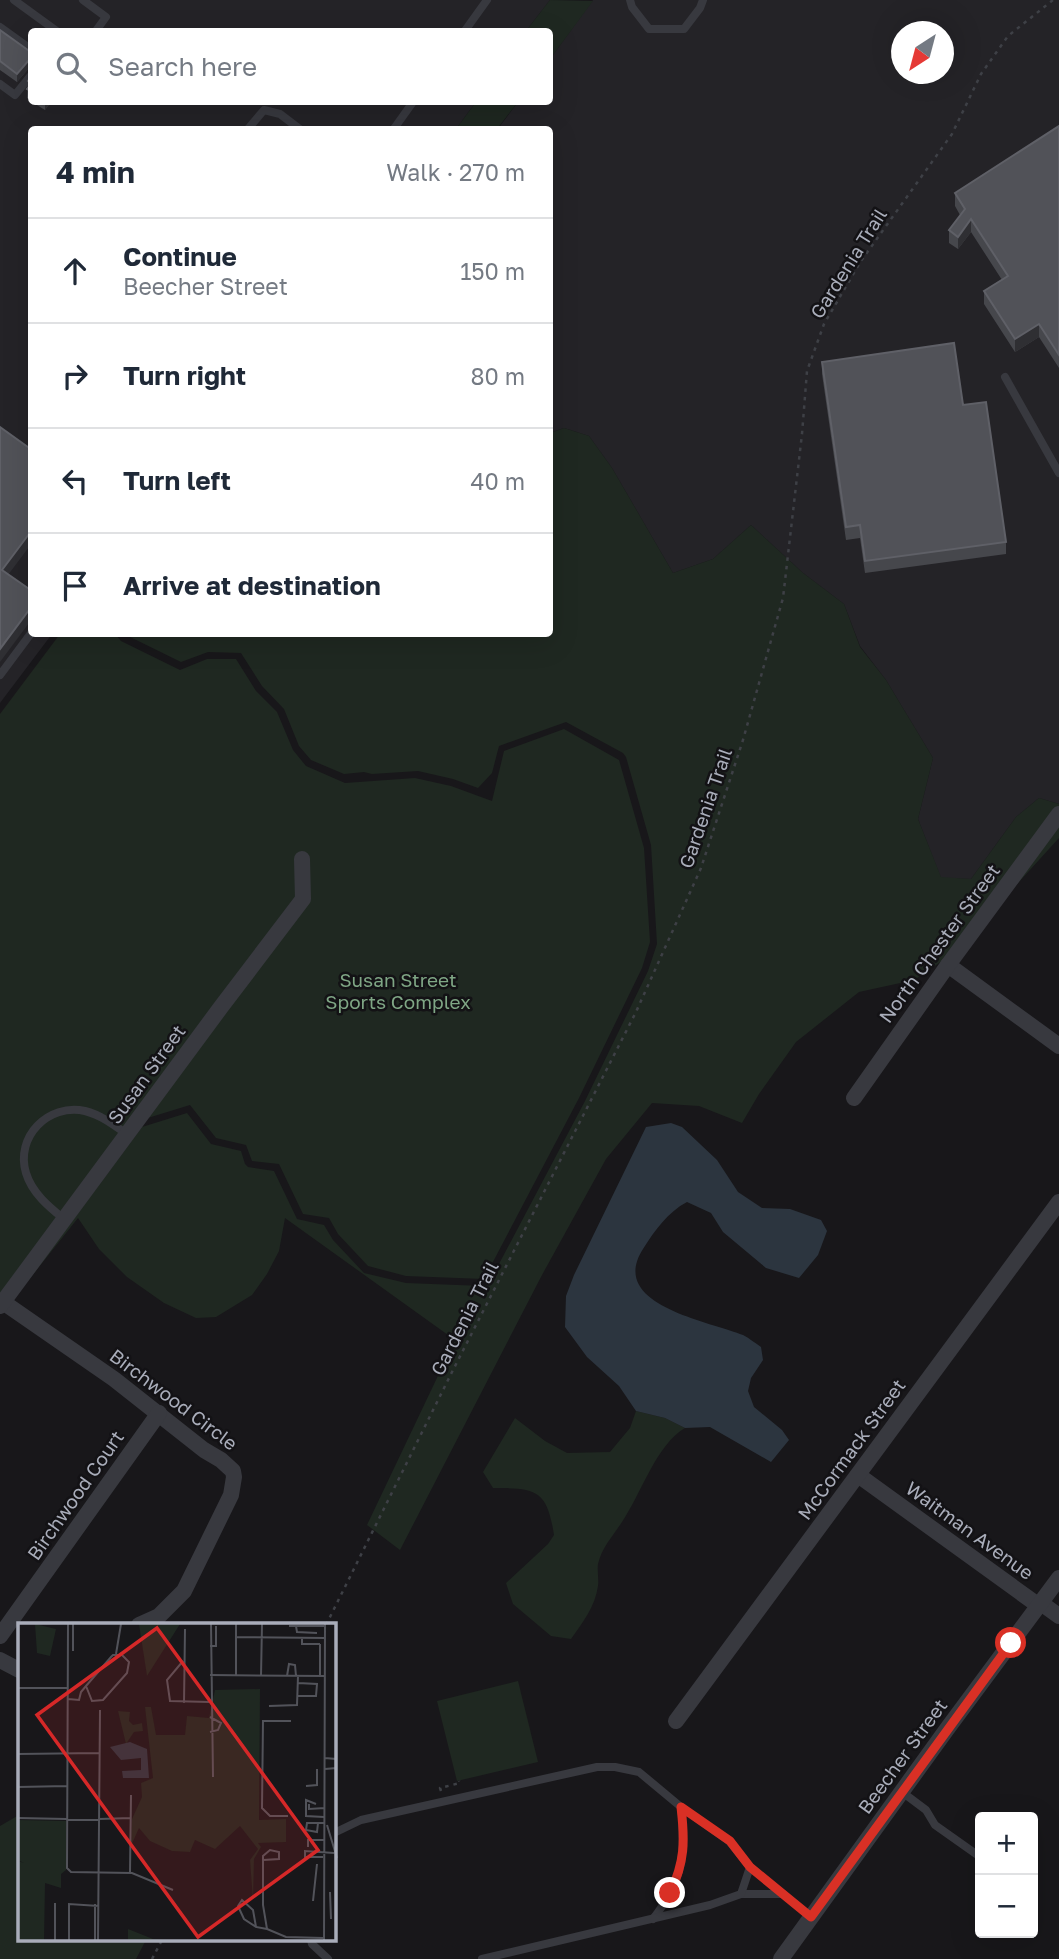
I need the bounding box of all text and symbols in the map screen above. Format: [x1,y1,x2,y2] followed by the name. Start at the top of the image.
[891,21,954,84] north arrow
[28,28,553,105] search box
[52,48,90,86] icon: search
[108,51,257,82] text: Search here
[56,154,135,190] text: 4 min
[386,158,525,186] text: Walk · 270 m
[805,204,891,322] street label: Gardenia Trail
[123,241,237,272] text: Continue
[56,252,94,290] icon: ahead
[460,257,525,285] text: 150 m
[123,272,288,300] text: Beecher Street
[56,357,94,395] icon: right
[123,360,246,391] text: Turn right
[471,362,525,390] text: 80 m
[56,462,94,500] icon: left
[123,465,231,496] text: Turn left
[471,467,525,495] text: 40 m
[56,567,94,605] icon: arrive
[123,570,381,601] text: Arrive at destination
[674,745,736,871] street label: Gardenia Trail
[874,859,1004,1027] street label: North Chester Street
[325,968,471,1013] park label: Susan Street Sports Complex
[102,1020,190,1128] street label: Susan Street
[425,1257,503,1379] street label: Gardenia Trail
[106,1344,242,1454] street label: Birchwood Circle
[792,1374,910,1524] street label: McCormack Street
[22,1426,128,1564] street label: Birchwood Court
[902,1476,1038,1584] street label: Waitman Avenue
[18,1623,336,1941] inset map
[995,1627,1026,1658] route start
[853,1694,951,1818] street label: Beecher Street
[975,1812,1038,1938] map controls
[975,1812,1038,1875] button: +
[975,1875,1038,1938] button: −
[654,1877,685,1908] route end

